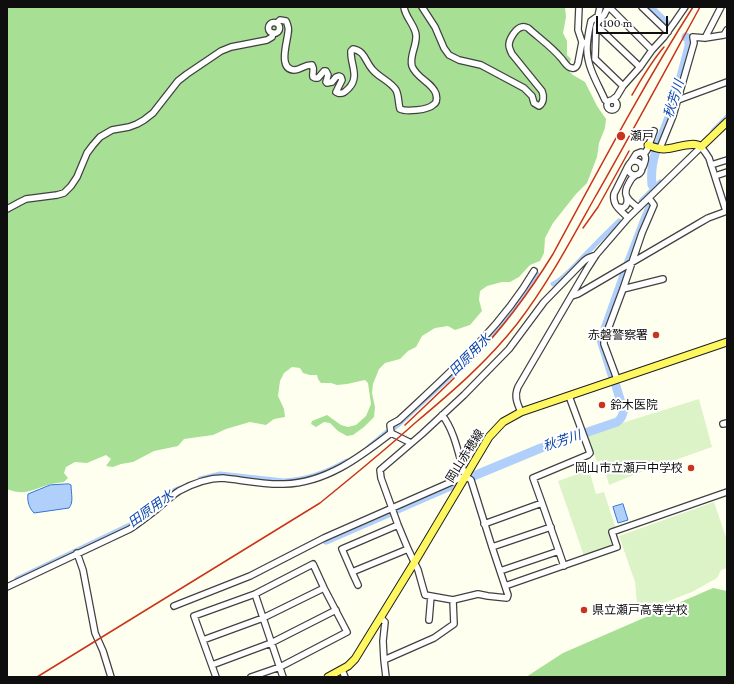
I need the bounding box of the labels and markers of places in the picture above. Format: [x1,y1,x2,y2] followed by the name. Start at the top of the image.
[630,129,654,143] place label: 瀬戸
[615,130,627,142] marker: 瀬戸
[588,328,648,342] place label: 赤磐警察署
[651,330,661,340] marker: 赤磐警察署
[610,398,658,412] place label: 鈴木医院
[597,400,607,410] marker: 鈴木医院
[575,461,683,475] place label: 岡山市立瀬戸中学校
[686,463,696,473] marker: 岡山市立瀬戸中学校
[592,603,688,617] place label: 県立瀬戸高等学校
[579,605,589,615] marker: 県立瀬戸高等学校

